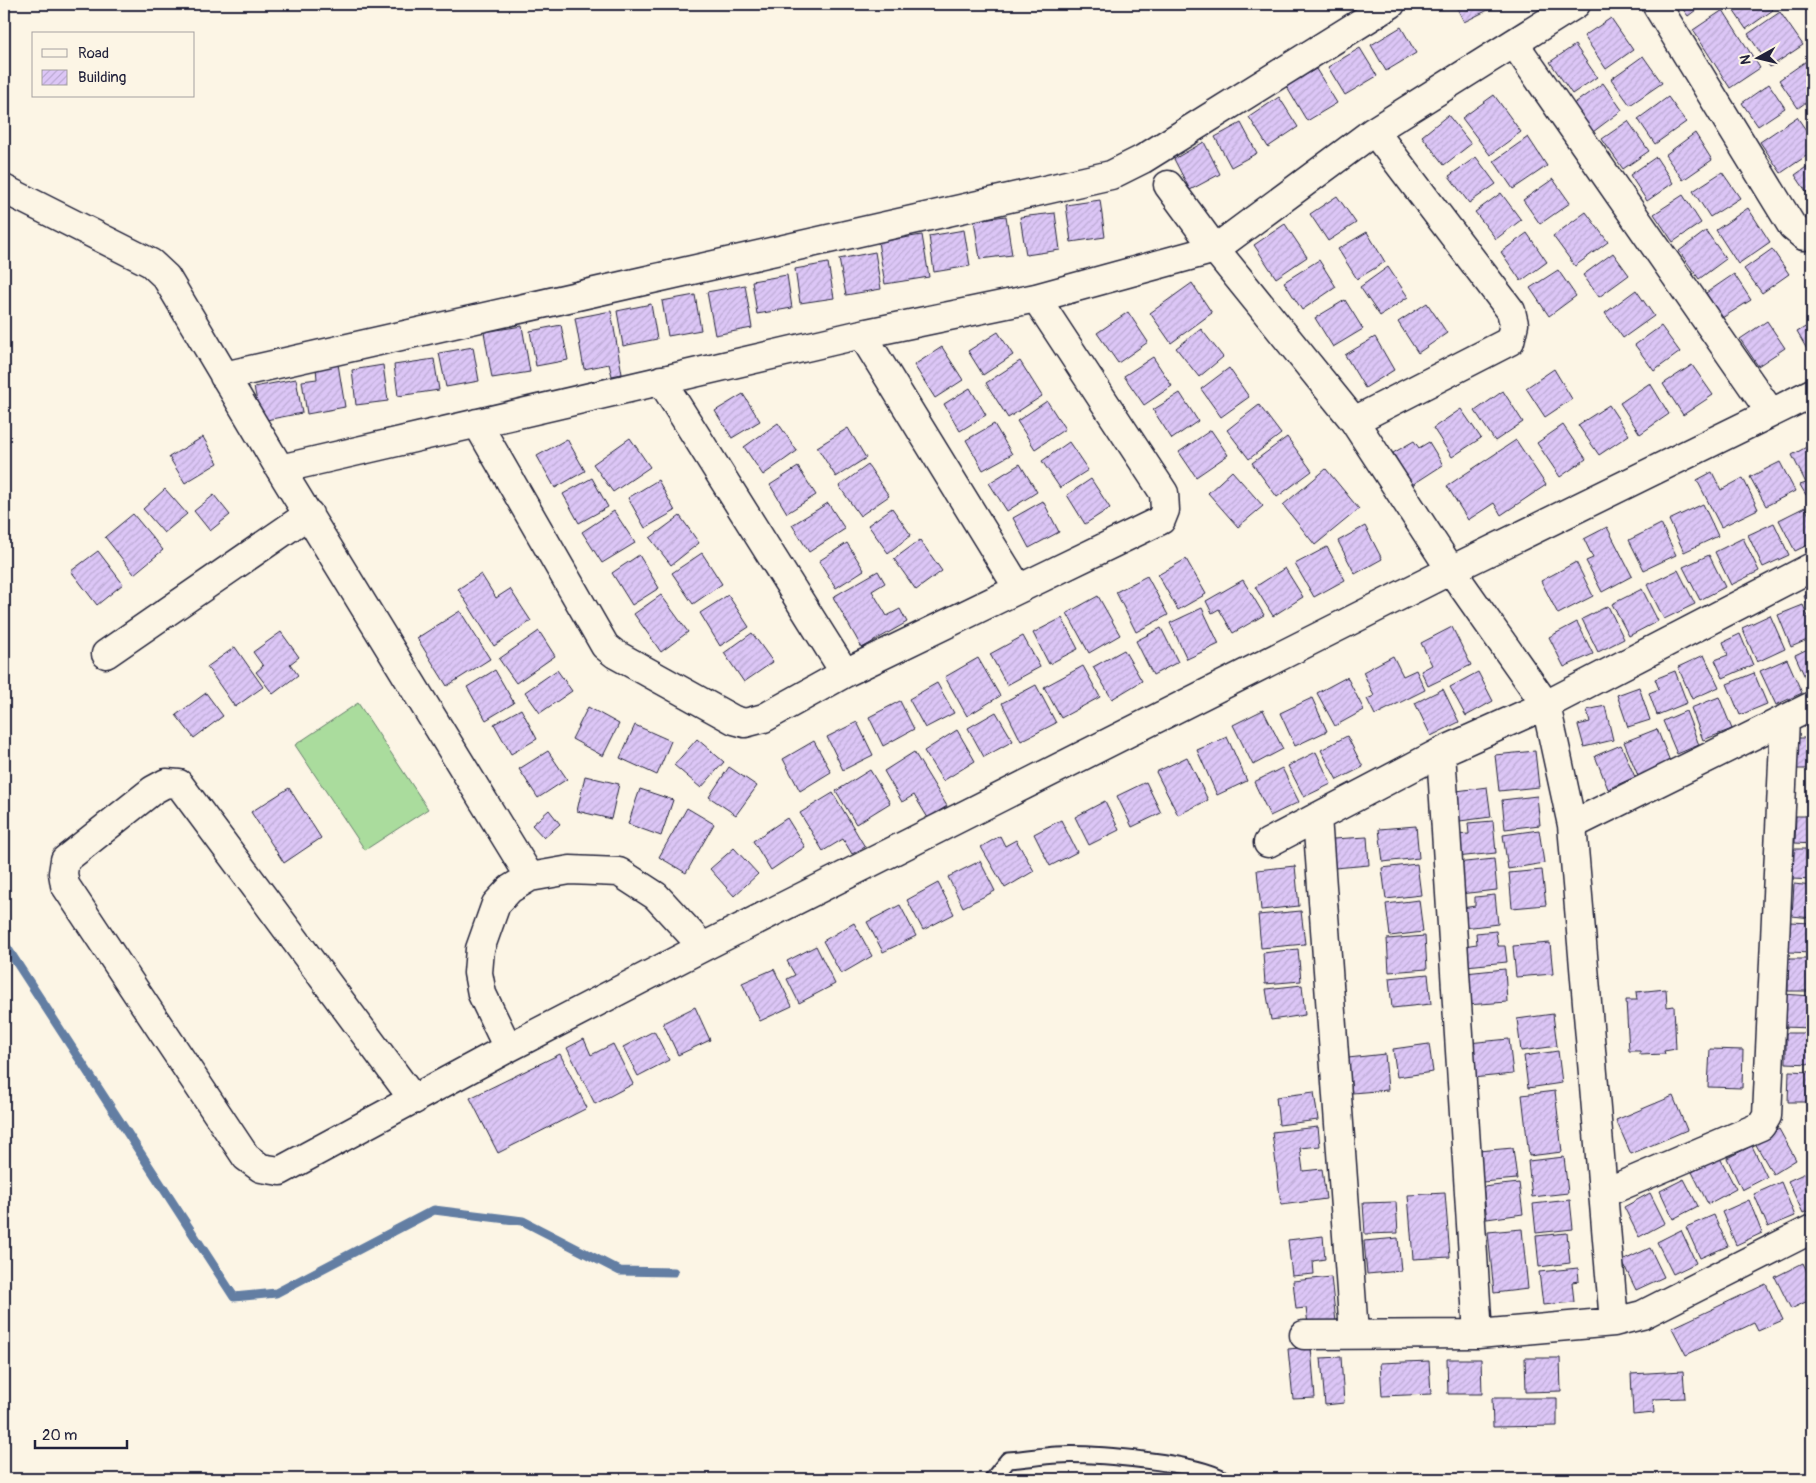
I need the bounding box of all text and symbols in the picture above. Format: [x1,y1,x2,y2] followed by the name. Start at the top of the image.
[32,32,195,98] legend
[1734,32,1784,82] north arrow
[78,44,109,63] text: Road
[1737,54,1755,66] text: N
[78,68,126,87] text: Building
[35,1418,128,1450] scale bar
[42,1426,77,1445] text: 20 m

